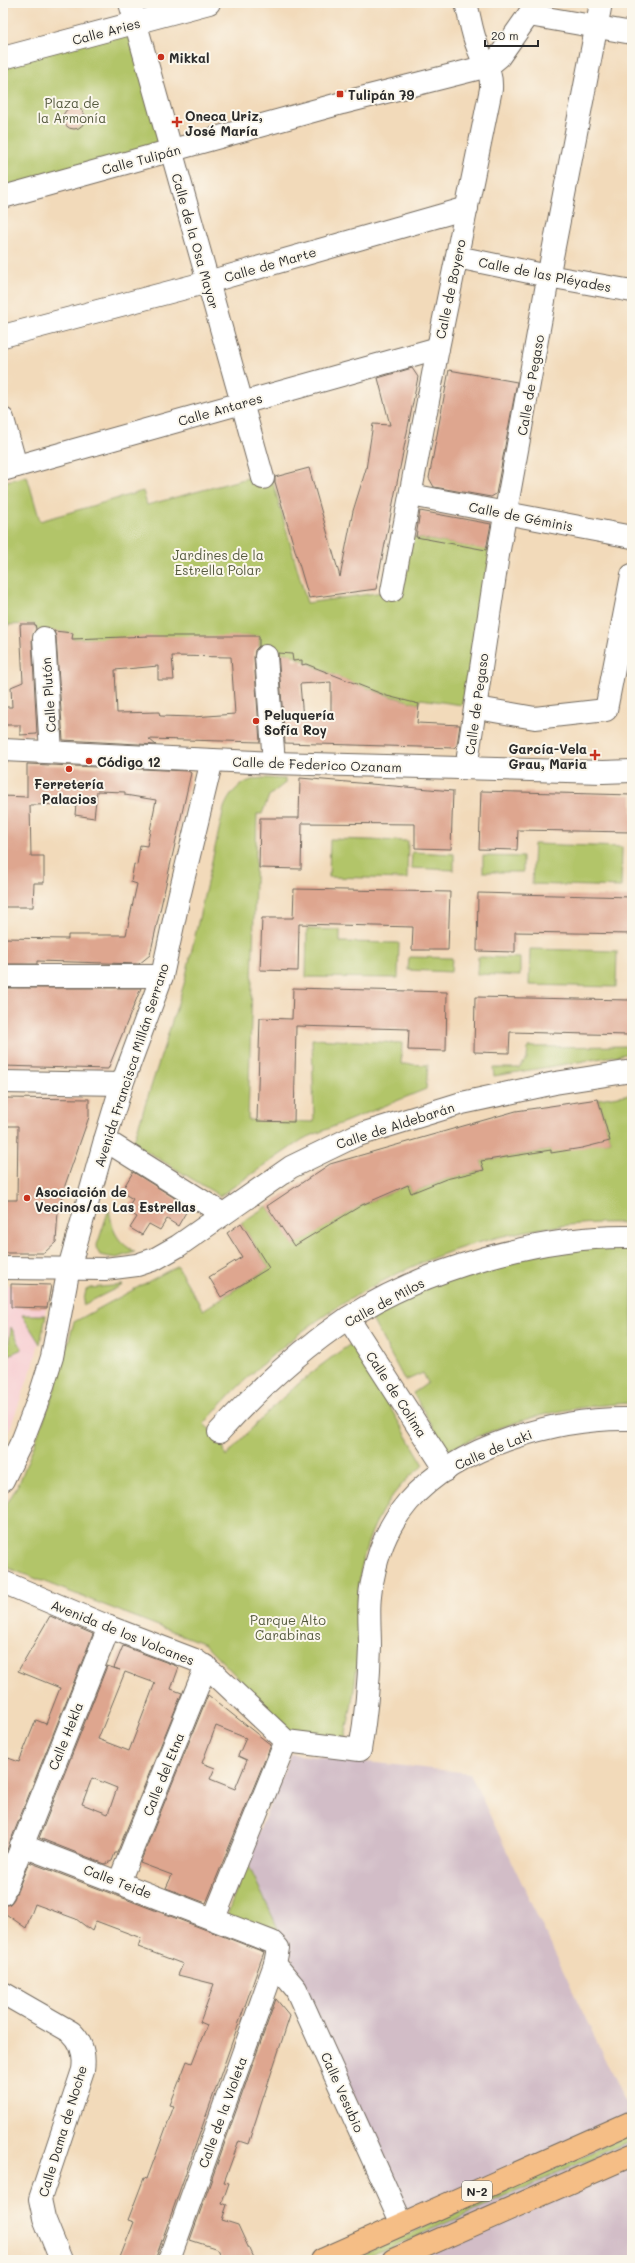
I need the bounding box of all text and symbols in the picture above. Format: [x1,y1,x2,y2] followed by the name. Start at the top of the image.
[70,14,142,48] street label: Calle Aries
[485,22,538,48] scale bar
[491,27,519,43] text: 20 m
[169,49,209,66] place label: Mikkal
[156,52,166,62] marker: Mikkal
[348,86,415,103] place label: Tulipán 79
[335,89,345,99] marker: Tulipán 79
[38,94,106,126] park label: Plaza de la Armonía
[185,107,263,139] place label: Oneca Uriz, José María
[172,117,182,127] marker: Oneca Uriz, José María
[100,140,182,178] street label: Calle Tulipán
[168,171,224,311] street label: Calle de la Osa Mayor
[431,237,469,340] street label: Calle de Boyero
[222,243,318,285] street label: Calle de Marte
[477,253,613,295] street label: Calle de las Pléyades
[513,333,547,437] street label: Calle de Pegaso
[176,389,264,429] street label: Calle Antares
[467,498,575,534] street label: Calle de Géminis
[172,546,264,578] park label: Jardines de la Estrella Polar
[460,652,492,756] street label: Calle de Pegaso
[37,657,59,733] street label: Calle Plutón
[264,706,334,739] place label: Peluquería Sofía Roy
[251,716,261,726] marker: Peluquería Sofía Roy
[508,740,587,772] place label: García-Vela Grau, Maria
[590,750,600,760] marker: García-Vela Grau, Maria
[97,753,161,770] place label: Código 12
[232,753,402,775] street label: Calle de Federico Ozanam
[84,756,94,766] marker: Código 12
[64,764,74,774] marker: Ferretería Palacios
[34,775,104,807] place label: Ferretería Palacios
[90,961,172,1169] street label: Avenida Francisca Millán Serrano
[334,1098,456,1152] street label: Calle de Aldebarán
[35,1183,196,1215] place label: Asociación de Vecinos/as Las Estrellas
[22,1193,32,1203] marker: Asociación de Vecinos/as Las Estrellas
[341,1274,427,1330] street label: Calle de Milos
[363,1348,431,1440] street label: Calle de Colima
[452,1425,534,1473] street label: Calle de Laki
[49,1595,197,1669] street label: Avenida de los Volcanes
[250,1611,326,1643] park label: Parque Alto Carabinas
[44,1700,86,1772] street label: Calle Hekla
[139,1730,187,1818] street label: Calle del Etna
[81,1860,155,1902] street label: Calle Teide
[318,2049,368,2135] street label: Calle Vesubio
[194,2054,250,2170] street label: Calle de la Violeta
[34,2063,90,2199] street label: Calle Dama de Noche
[462,2181,492,2201] road number: N-2

